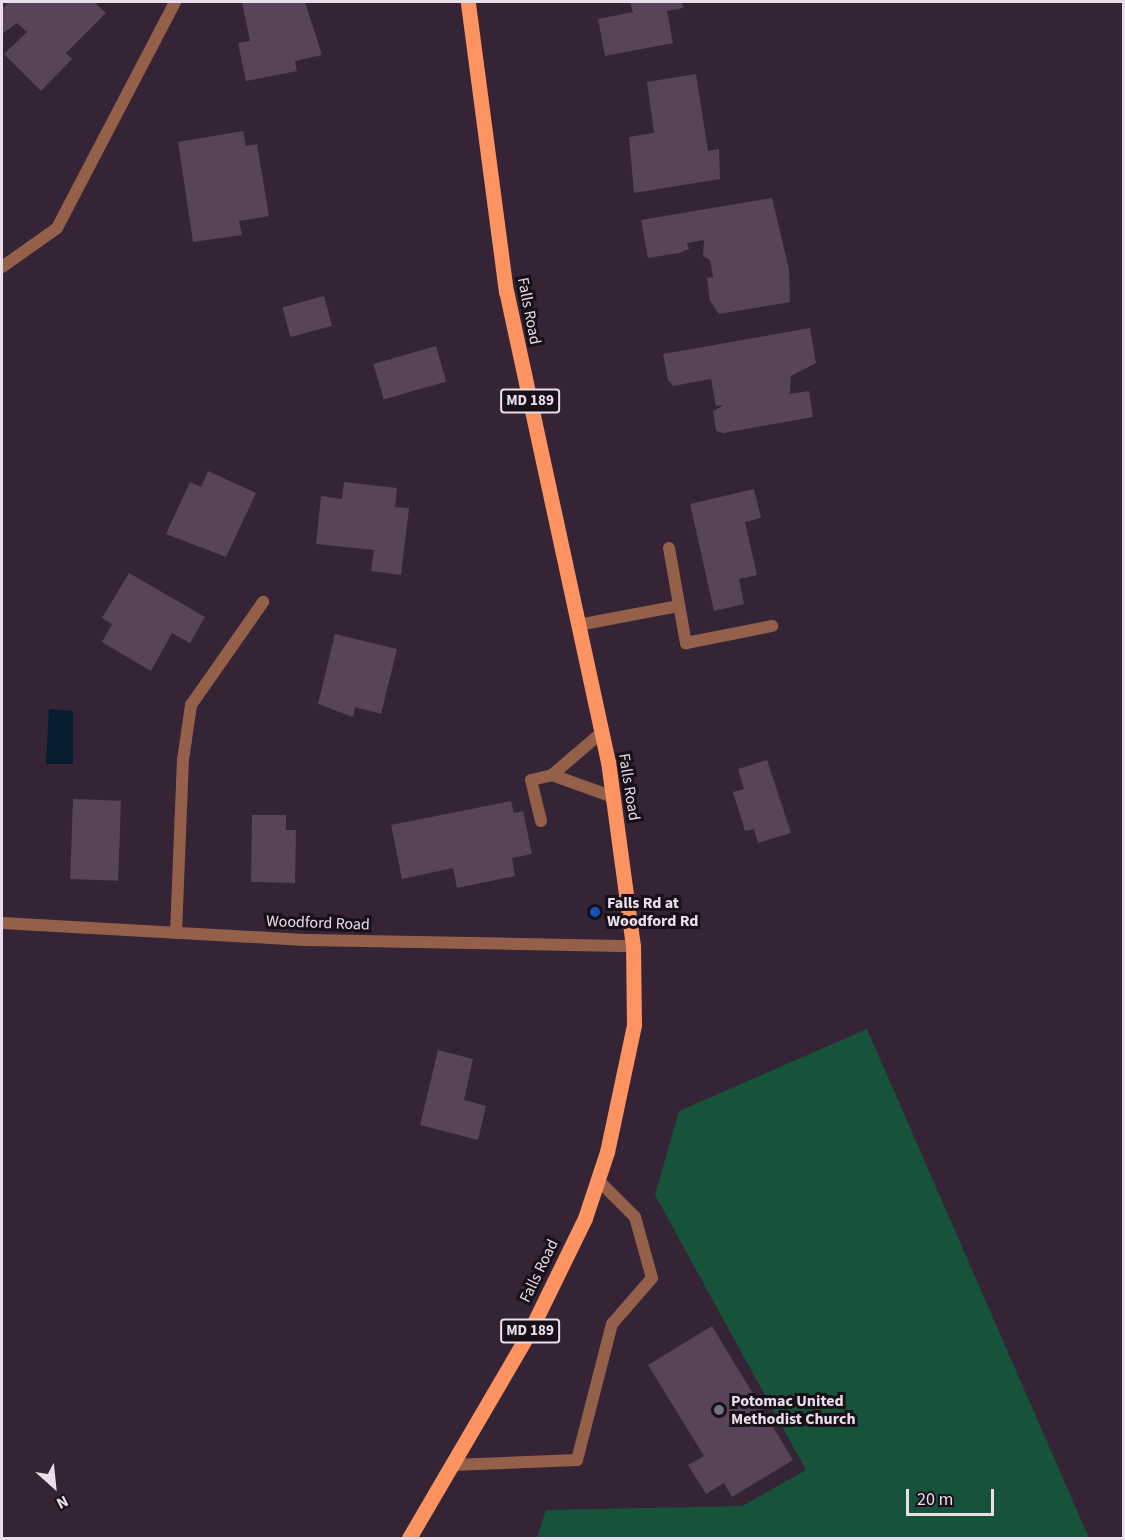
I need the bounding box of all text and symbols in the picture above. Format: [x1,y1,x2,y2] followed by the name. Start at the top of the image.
[513,276,545,346] street label: Falls Road
[500,389,560,413] road number: MD 189
[614,752,644,822] street label: Falls Road
[607,893,699,931] place label: Falls Rd at Woodford Rd
[588,905,602,919] marker: Falls Rd at Woodford Rd
[266,912,370,934] street label: Woodford Road
[516,1236,562,1306] street label: Falls Road
[500,1319,560,1343] road number: MD 189
[731,1391,856,1429] place label: Potomac United Methodist Church
[712,1403,726,1417] marker: Potomac United Methodist Church
[24,1456,84,1516] north arrow
[909,1477,998,1515] scale bar
[917,1487,953,1512] text: 20 m
[52,1490,72,1514] text: N

